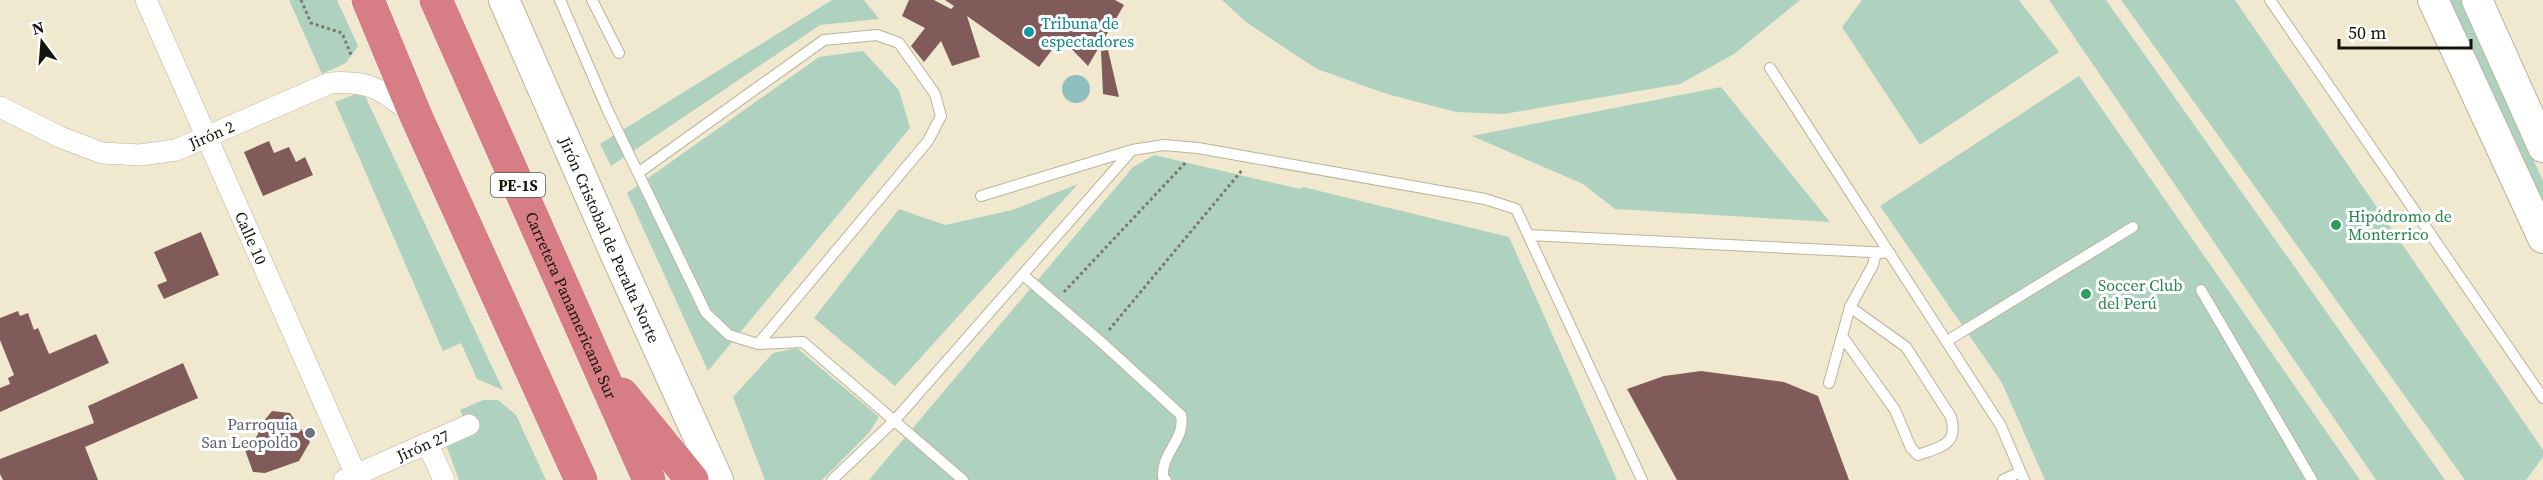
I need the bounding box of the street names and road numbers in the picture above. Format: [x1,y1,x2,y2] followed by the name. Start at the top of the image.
[184,115,238,155] street label: Jirón 2
[554,132,665,346] street label: Jirón Cristobal de Peralta Norte
[491,173,545,197] road number: PE-1S
[230,208,272,268] street label: Calle 10
[520,208,623,403] street label: Carretera Panamericana Sur
[392,424,453,467] street label: Jirón 27

